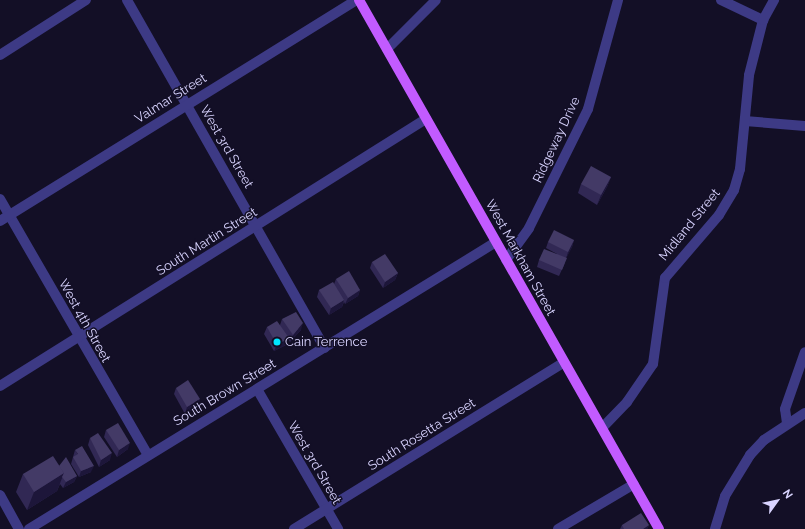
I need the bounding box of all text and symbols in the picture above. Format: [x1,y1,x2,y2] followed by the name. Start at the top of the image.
[132,71,210,127] street label: Valmar Street
[530,94,584,186] street label: Ridgeway Drive
[196,103,256,191] street label: West 3rd Street
[656,186,724,264] street label: Midland Street
[482,197,558,319] street label: West Markham Street
[154,205,260,279] street label: South Martin Street
[55,277,113,365] street label: West 4th Street
[285,334,368,350] place label: Cain Terrence
[272,337,282,347] marker: Cain Terrence
[171,356,279,430] street label: South Brown Street
[365,396,479,474] street label: South Rosetta Street
[284,419,344,507] street label: West 3rd Street
[757,481,797,521] north arrow
[780,487,795,501] text: N

